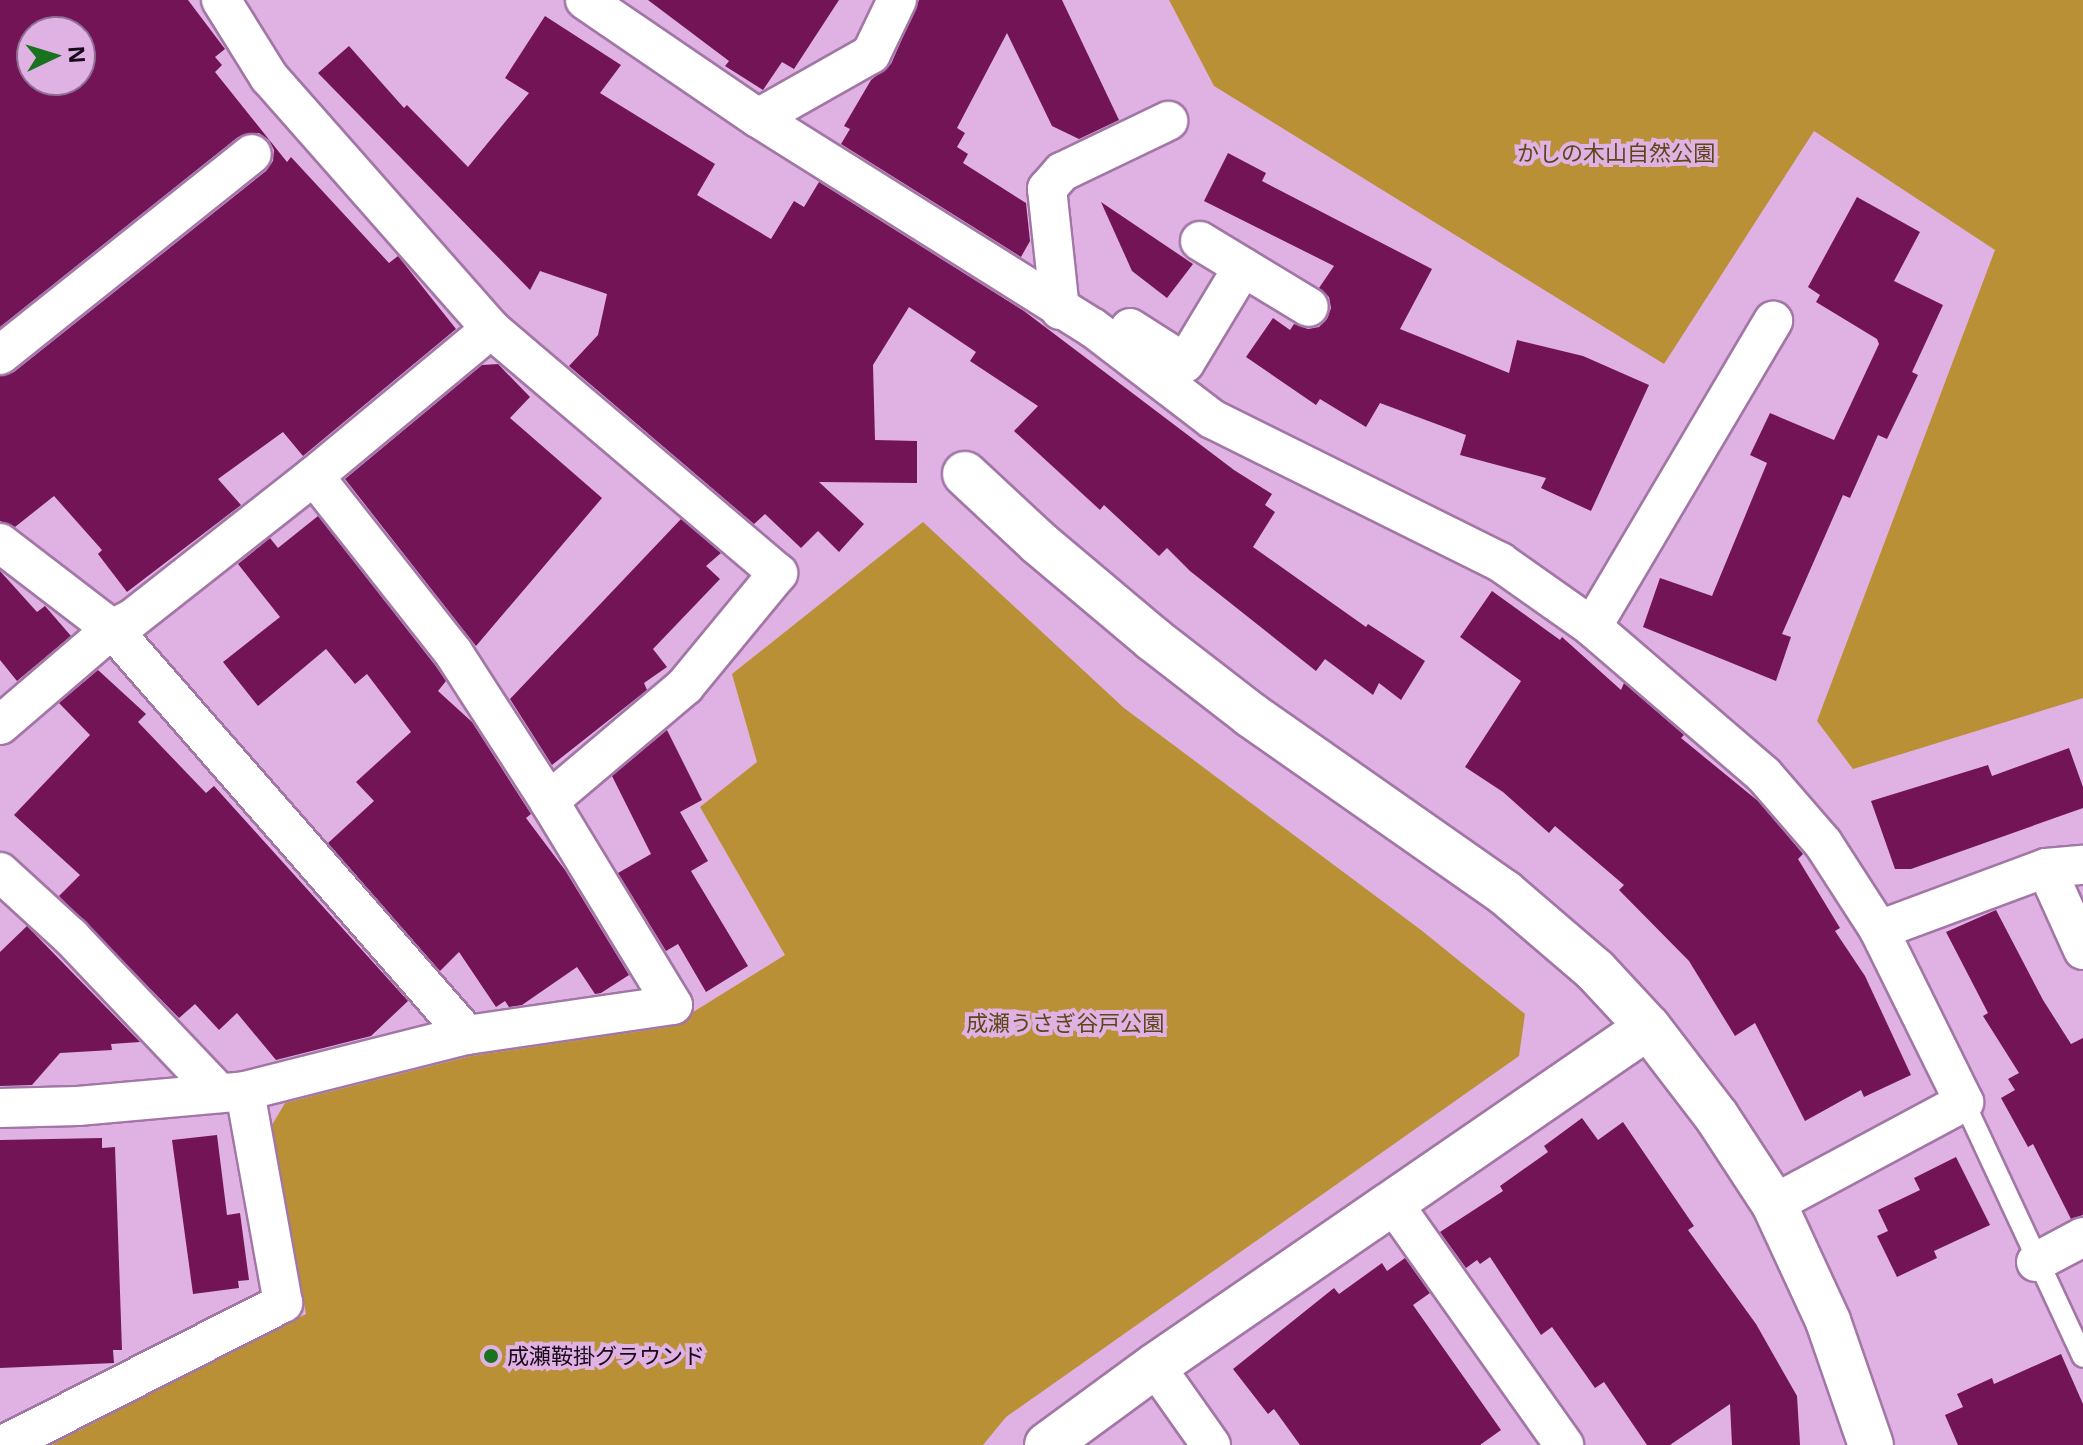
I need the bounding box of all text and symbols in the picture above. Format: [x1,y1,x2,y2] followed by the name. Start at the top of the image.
[16,16,96,96] north arrow
[62,44,94,64] text: N
[1517,140,1715,166] park label: かしの木山自然公園
[966,1010,1164,1036] park label: 成瀬うさぎ谷戸公園
[507,1343,705,1369] place label: 成瀬鞍掛グラウンド
[482,1347,500,1365] marker: 成瀬鞍掛グラウンド

